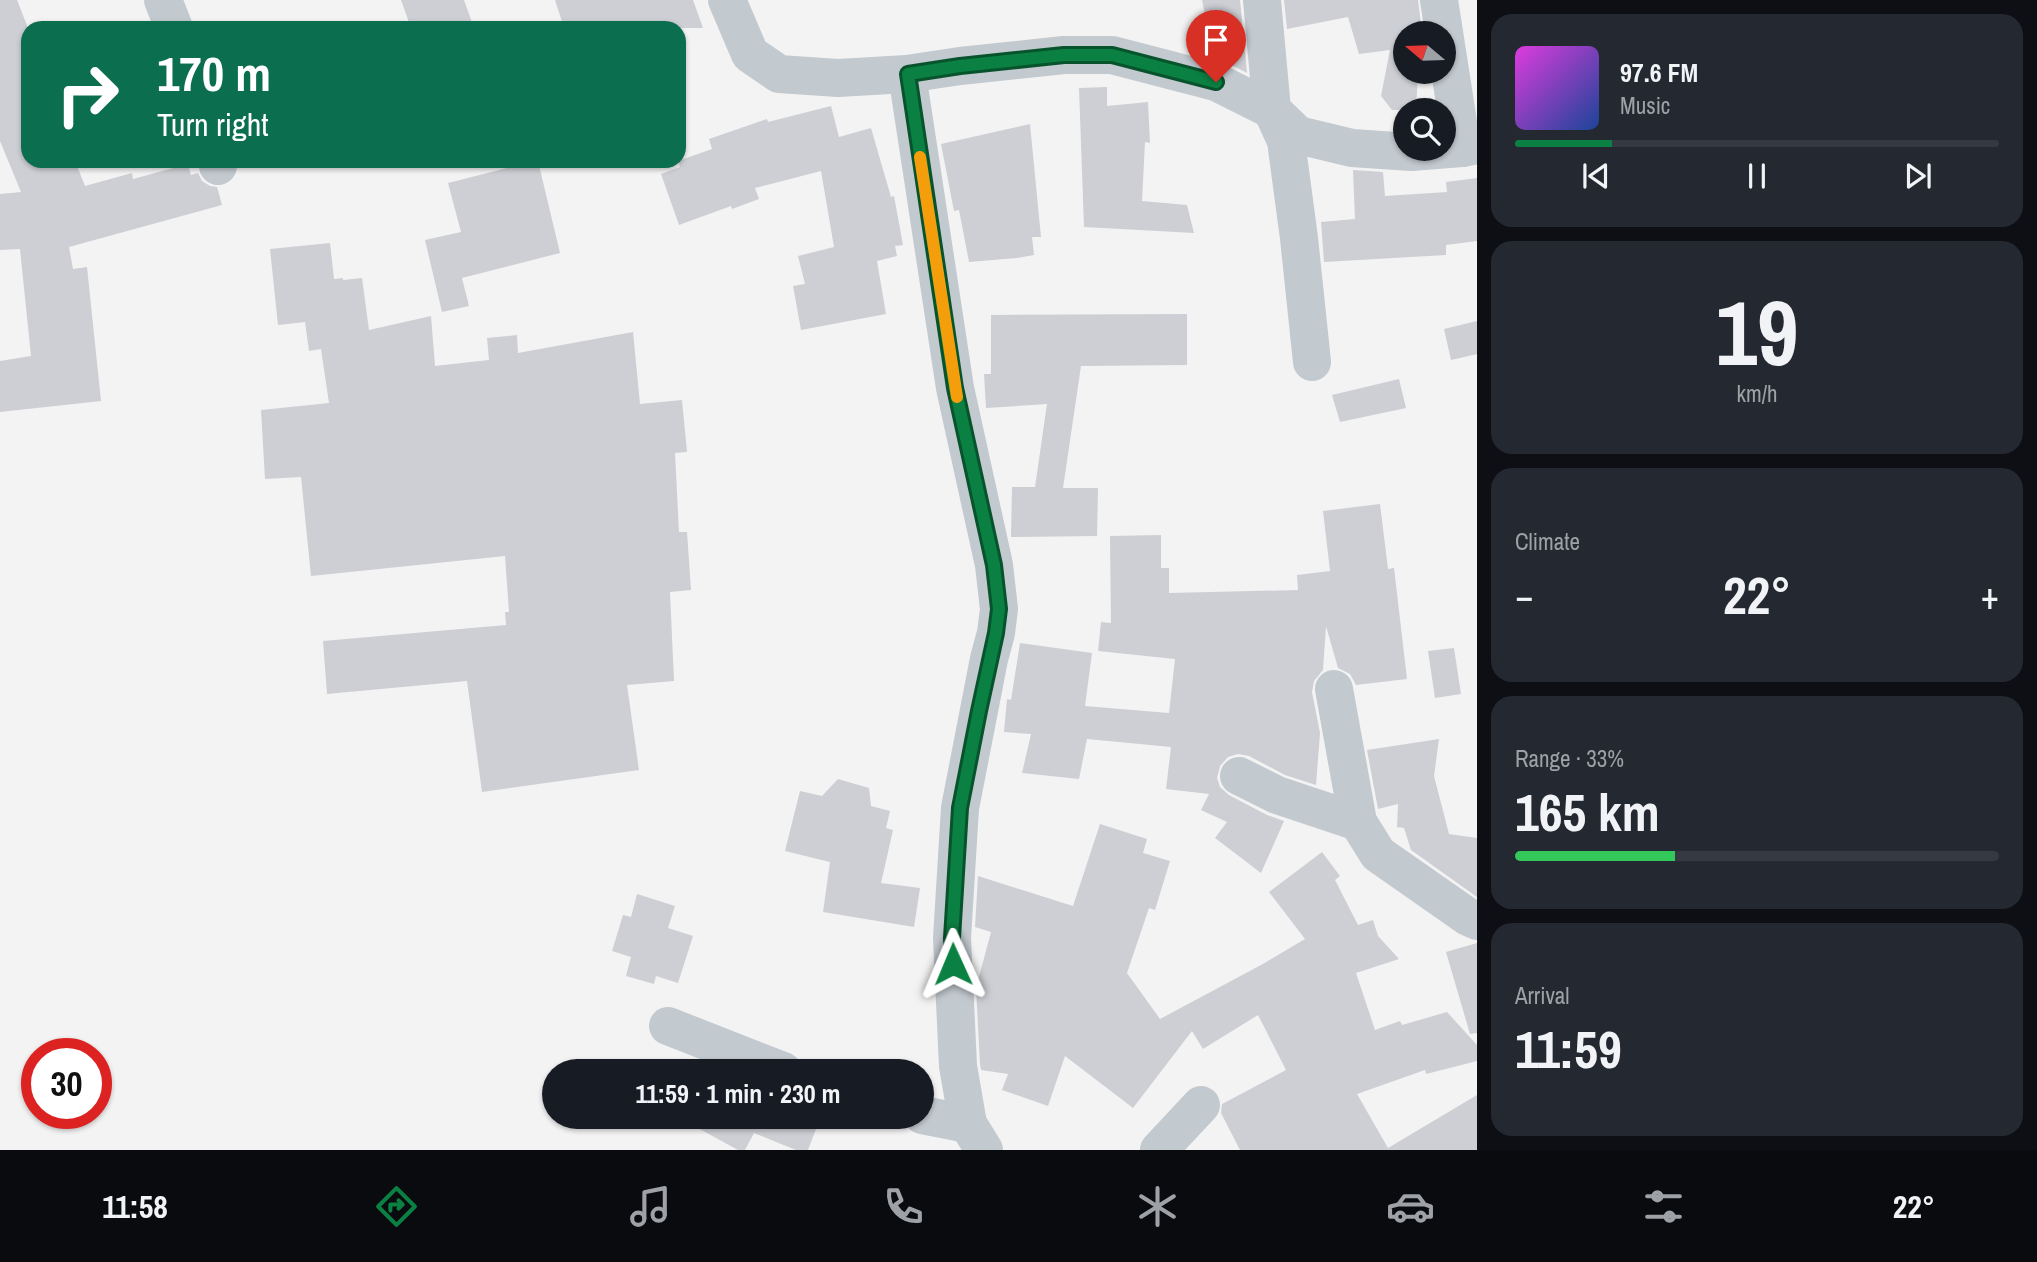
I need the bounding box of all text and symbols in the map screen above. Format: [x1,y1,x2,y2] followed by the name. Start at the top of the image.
[1186,10,1246,82] pin
[1197,21,1235,59] icon: arrive
[1393,21,1456,84] north arrow
[1393,21,1456,161] map controls
[157,40,271,106] text: 170 m
[42,49,133,140] icon: right
[1620,55,1698,90] text: 97.6 FM
[1620,90,1670,121] text: Music
[1393,98,1456,161] button: search
[157,103,269,146] text: Turn right
[1577,157,1615,195] icon: previous
[1738,157,1776,195] icon: pause
[1899,157,1937,195] icon: next
[1716,271,1799,393] text: 19
[1737,378,1777,409] text: km/h
[1515,526,1580,557] text: Climate
[1723,560,1791,630] text: 22°
[1515,570,1533,621] text: −
[1981,570,1999,621] text: +
[1515,743,1624,774] text: Range · 33%
[1515,777,1660,847] text: 165 km
[916,927,990,1001] position arrow
[1515,980,1570,1011] text: Arrival
[1515,1014,1622,1084] text: 11:59
[21,1038,112,1129] speed limit sign: 30
[635,1076,841,1111] text: 11:59 · 1 min · 230 m
[372,1182,421,1231] icon: directions
[626,1182,675,1231] icon: music
[879,1182,928,1231] icon: phone
[1133,1182,1182,1231] icon: climate
[1386,1182,1435,1231] icon: car
[1639,1182,1688,1231] icon: filters
[102,1185,168,1228] text: 11:58
[1893,1185,1935,1228] text: 22°

